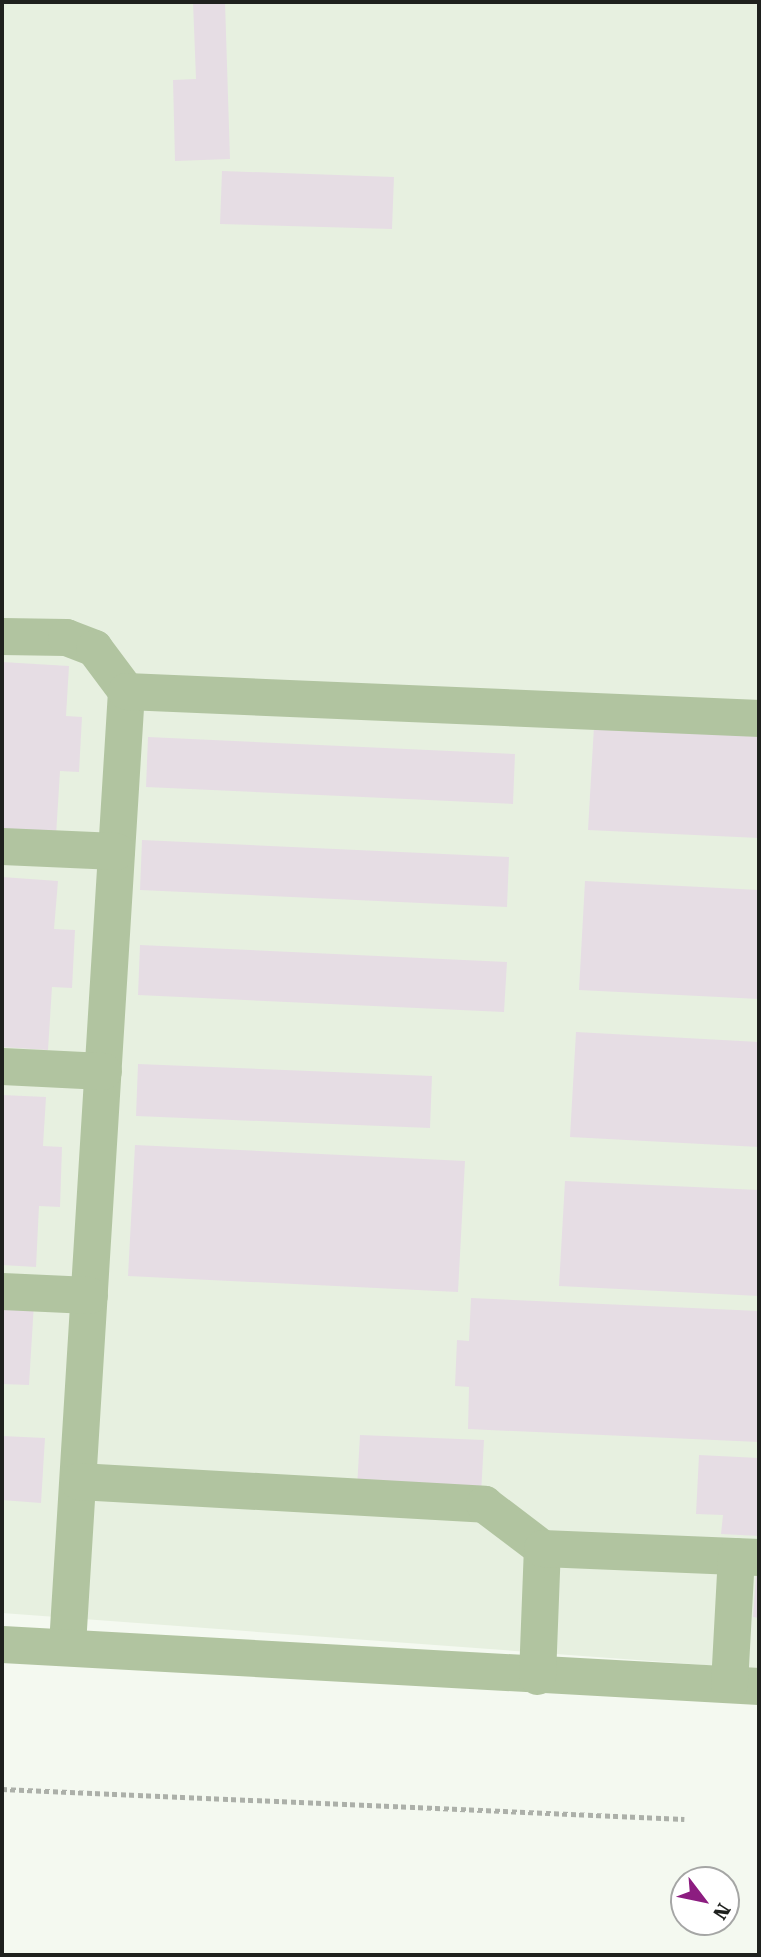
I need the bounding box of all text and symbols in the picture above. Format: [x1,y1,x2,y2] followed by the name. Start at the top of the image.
[670,1866,740,1936] north arrow
[708,1899,735,1924] text: N

